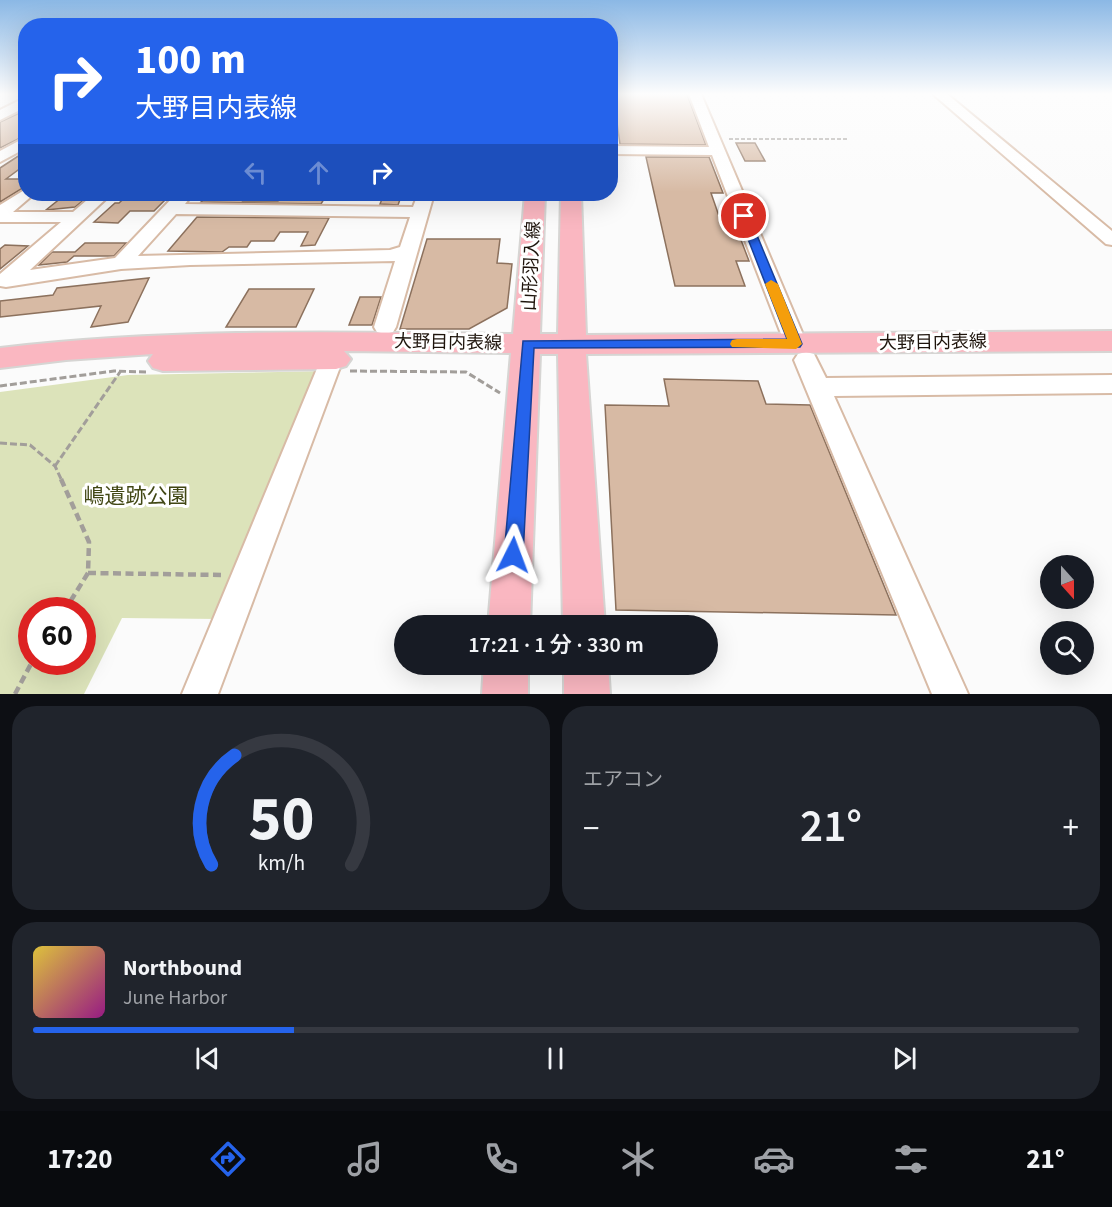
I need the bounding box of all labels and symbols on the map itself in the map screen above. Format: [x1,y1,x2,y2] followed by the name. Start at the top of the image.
[718,190,769,241] pin
[517,220,546,312] street label: 山形羽入線
[394,329,502,356] street label: 大野目内表線
[879,329,987,356] street label: 大野目内表線
[84,481,189,511] park label: 嶋遺跡公園
[481,523,545,587] position arrow
[1040,555,1094,609] north arrow
[18,597,96,675] speed limit sign: 60

